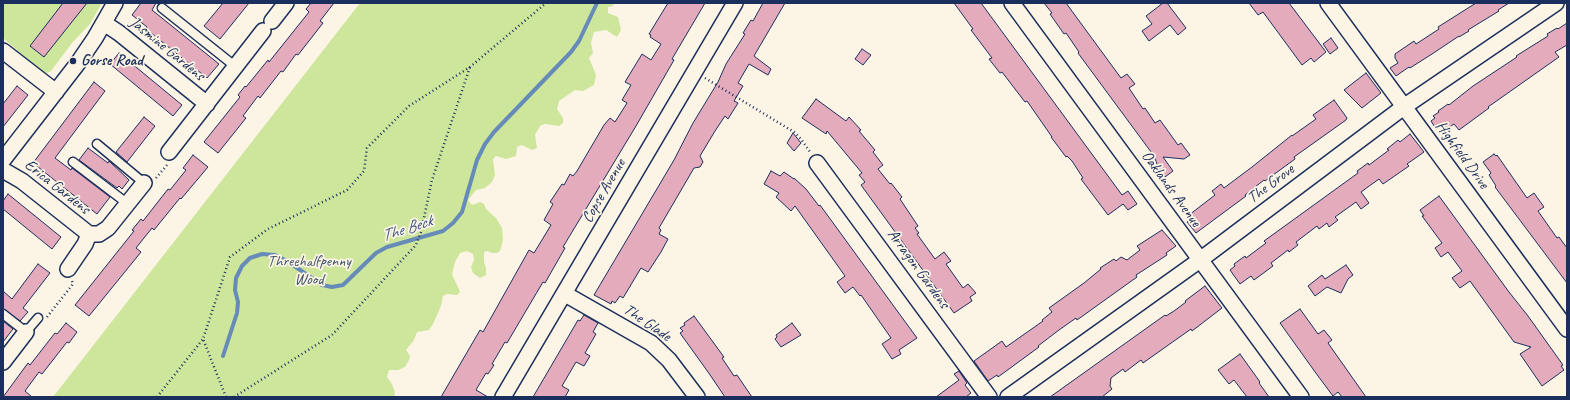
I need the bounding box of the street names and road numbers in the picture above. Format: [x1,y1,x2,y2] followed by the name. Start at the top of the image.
[126,13,208,85] street label: Jasmine Gardens
[1431,117,1493,193] street label: Highfield Drive
[1137,147,1205,231] street label: Oaklands Avenue
[20,155,94,219] street label: Erica Gardens
[578,156,630,226] street label: Copse Avenue
[1244,160,1298,208] street label: The Grove
[883,226,953,312] street label: Arragon Gardens
[620,300,674,346] street label: The Glade

